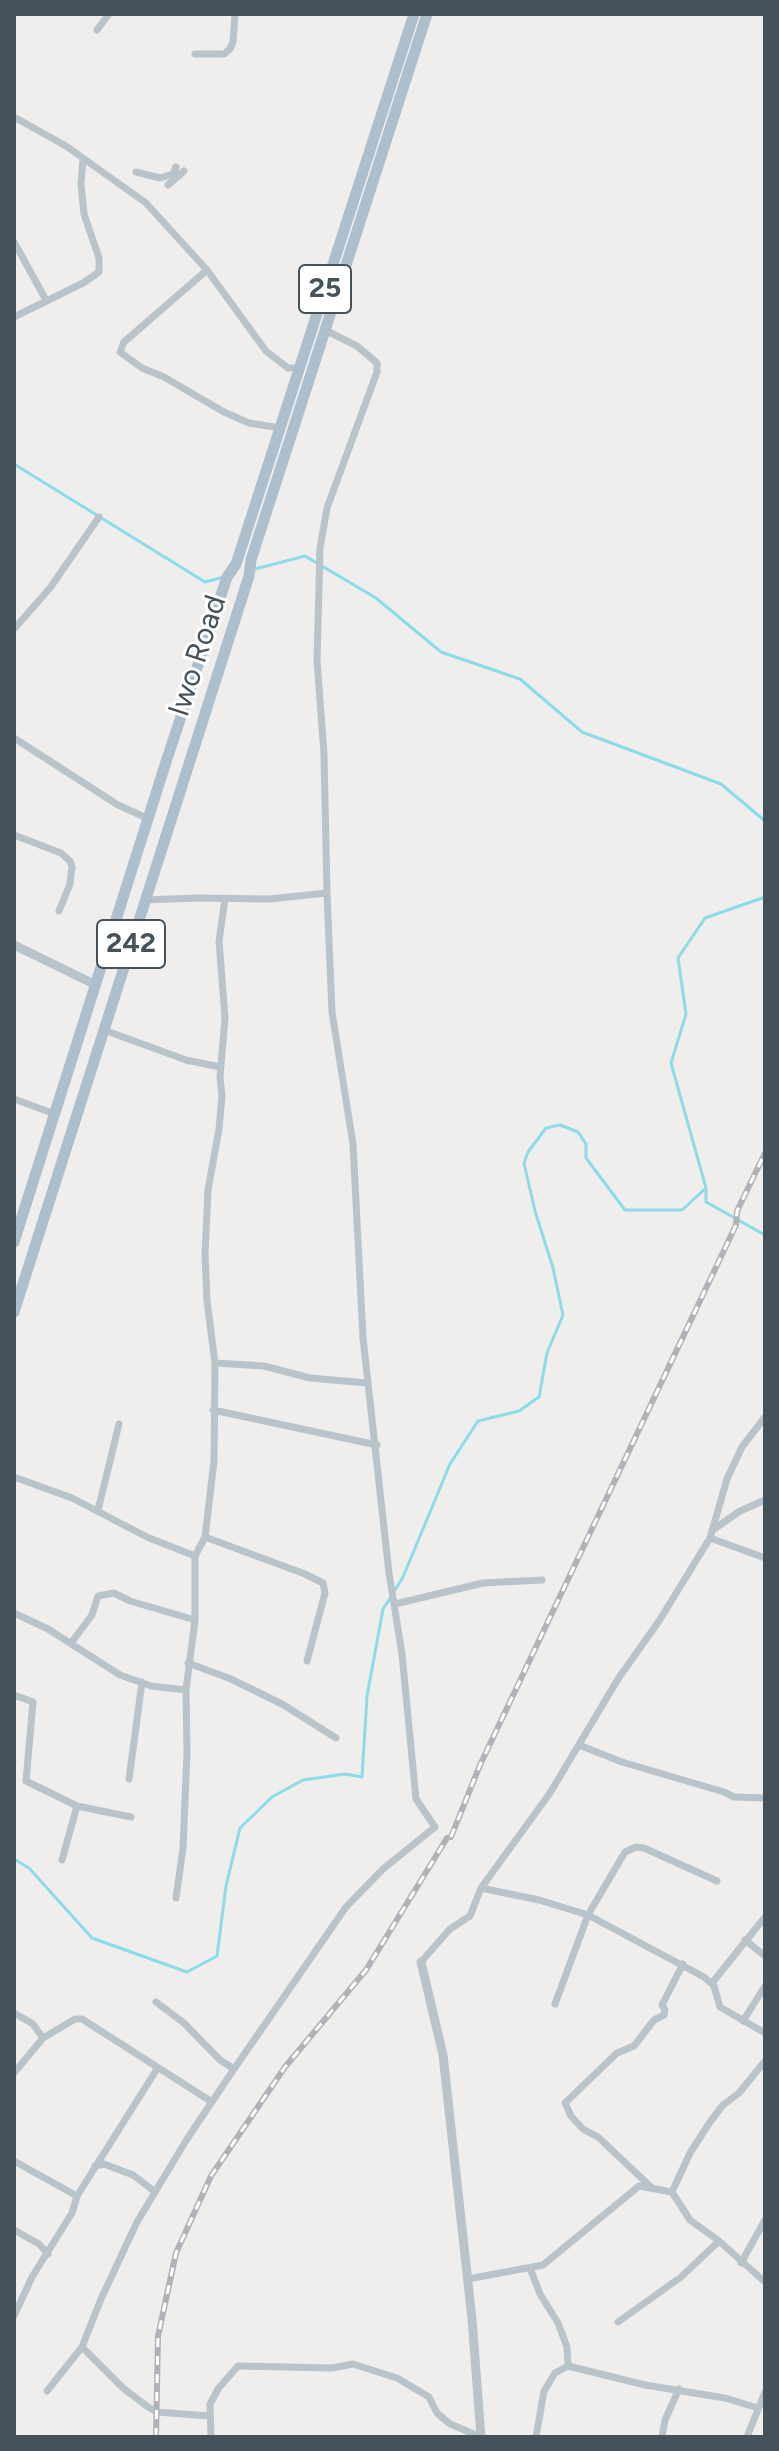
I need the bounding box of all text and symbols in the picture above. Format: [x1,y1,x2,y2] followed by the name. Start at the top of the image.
[299,265,351,313] road number: 25
[162,591,234,721] street label: Iwo Road
[97,920,165,968] road number: 242

